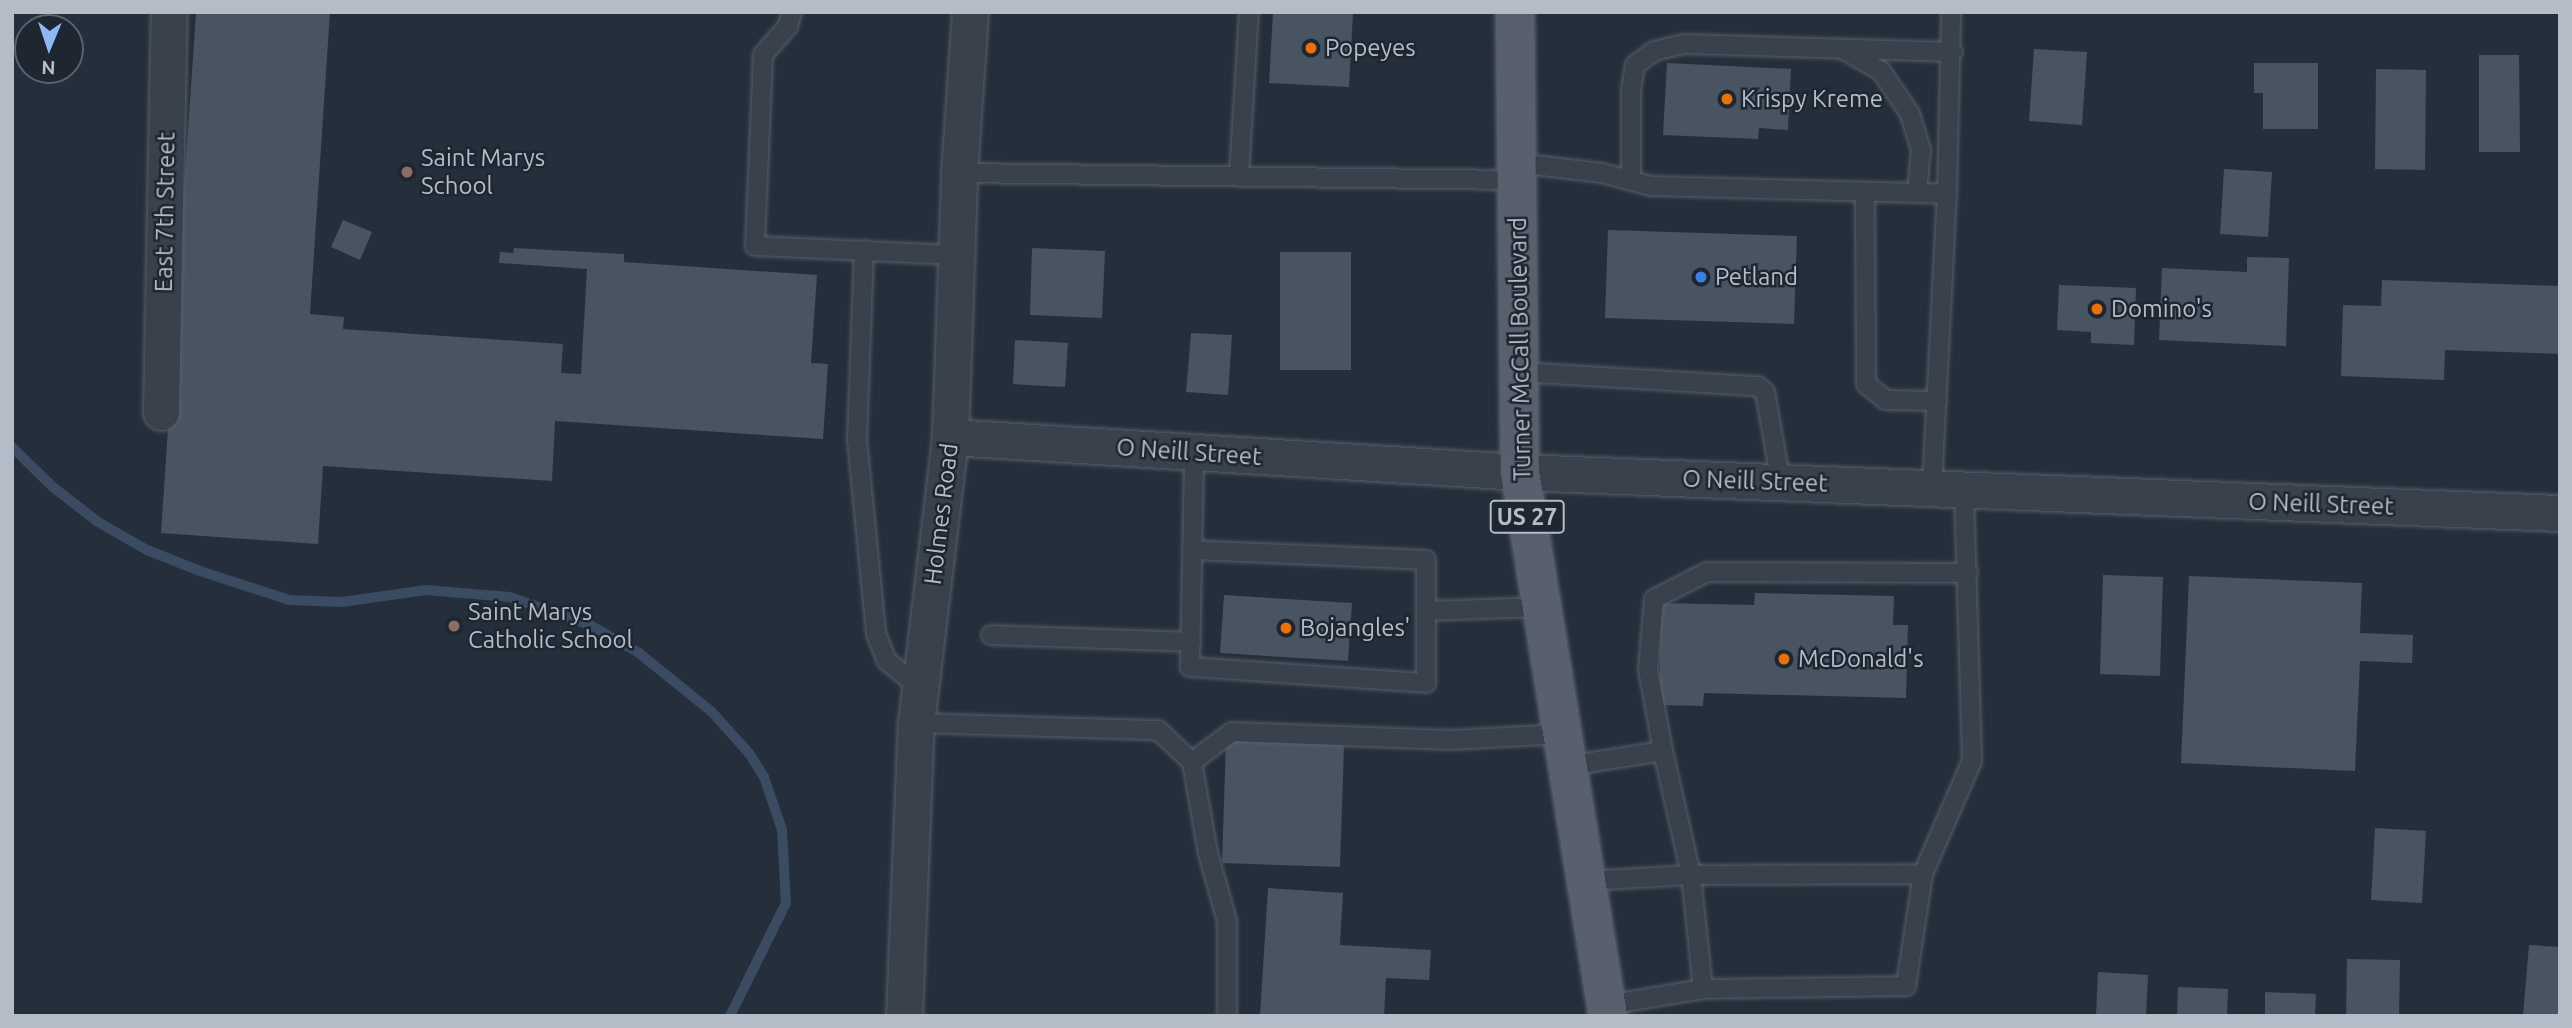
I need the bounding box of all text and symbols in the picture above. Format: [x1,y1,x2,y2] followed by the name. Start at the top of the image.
[14,14,84,84] north arrow
[1325,34,1416,62] place label: Popeyes
[1303,40,1319,56] marker: Popeyes
[41,57,56,79] text: N
[1741,85,1883,113] place label: Krispy Kreme
[1719,91,1735,107] marker: Krispy Kreme
[149,132,181,292] street label: East 7th Street
[421,144,545,200] place label: Saint Marys School
[399,164,415,180] marker: Saint Marys School
[1503,217,1537,481] street label: Turner McCall Boulevard
[1715,263,1798,291] place label: Petland
[1693,269,1709,285] marker: Petland
[2111,295,2212,323] place label: Domino's
[2089,301,2105,317] marker: Domino's
[1115,433,1263,471] street label: O Neill Street
[918,442,964,586] street label: Holmes Road
[1682,464,1828,498] street label: O Neill Street
[2248,487,2394,521] street label: O Neill Street
[1488,498,1566,537] road number: US 27
[468,598,633,654] place label: Saint Marys Catholic School
[1300,614,1410,642] place label: Bojangles'
[446,618,462,634] marker: Saint Marys Catholic School
[1278,620,1294,636] marker: Bojangles'
[1798,645,1924,673] place label: McDonald's
[1776,651,1792,667] marker: McDonald's

